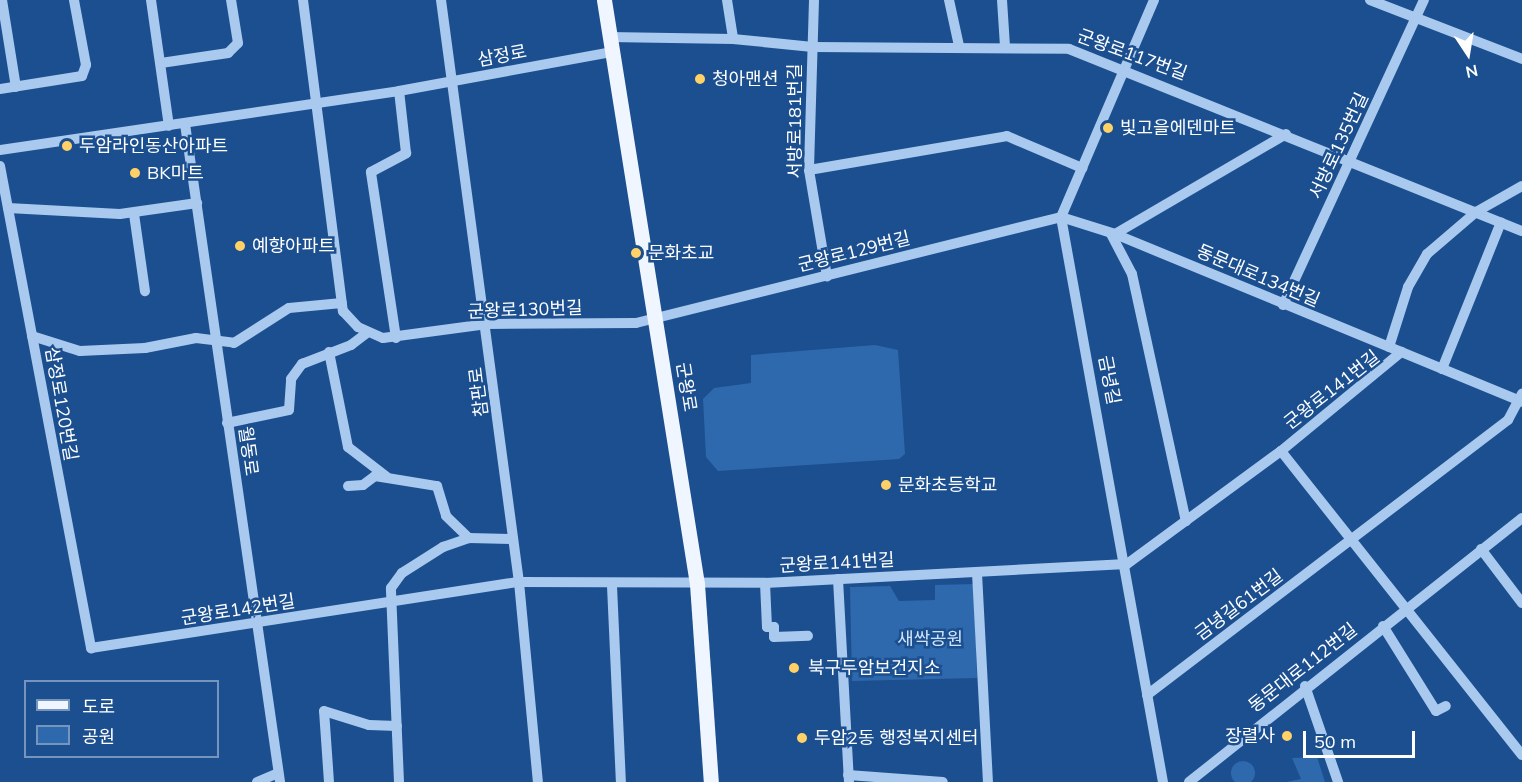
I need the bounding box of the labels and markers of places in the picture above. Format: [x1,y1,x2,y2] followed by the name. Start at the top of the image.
[712,68,778,90] place label: 청아맨션
[693,72,707,86] marker: 청아맨션
[1120,117,1236,139] place label: 빛고을에덴마트
[1101,121,1115,135] marker: 빛고을에덴마트
[79,135,228,157] place label: 두암라인동산아파트
[60,139,74,153] marker: 두암라인동산아파트
[147,162,204,184] place label: BK마트
[128,166,142,180] marker: BK마트
[252,235,335,257] place label: 예향아파트
[233,239,247,253] marker: 예향아파트
[648,242,714,264] place label: 문화초교
[629,246,643,260] marker: 문화초교
[898,474,997,496] place label: 문화초등학교
[879,478,893,492] marker: 문화초등학교
[808,657,940,679] place label: 북구두암보건지소
[785,659,803,677] marker: 북구두암보건지소
[1225,725,1275,747] place label: 장렬사
[814,727,979,749] place label: 두암2동 행정복지센터
[1280,729,1294,743] marker: 장렬사
[795,731,809,745] marker: 두암2동 행정복지센터

